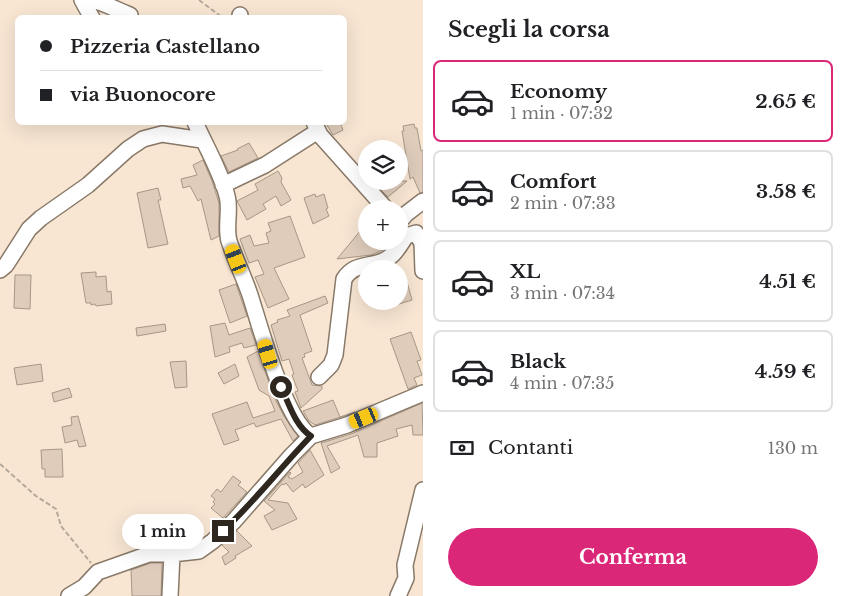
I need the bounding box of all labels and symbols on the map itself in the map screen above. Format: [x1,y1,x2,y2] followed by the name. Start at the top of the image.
[223,242,248,276] car
[256,337,279,371] car
[270,376,292,398] route start
[347,405,380,431] car
[123,514,206,548] callout: 1 min
[212,520,234,542] route end

